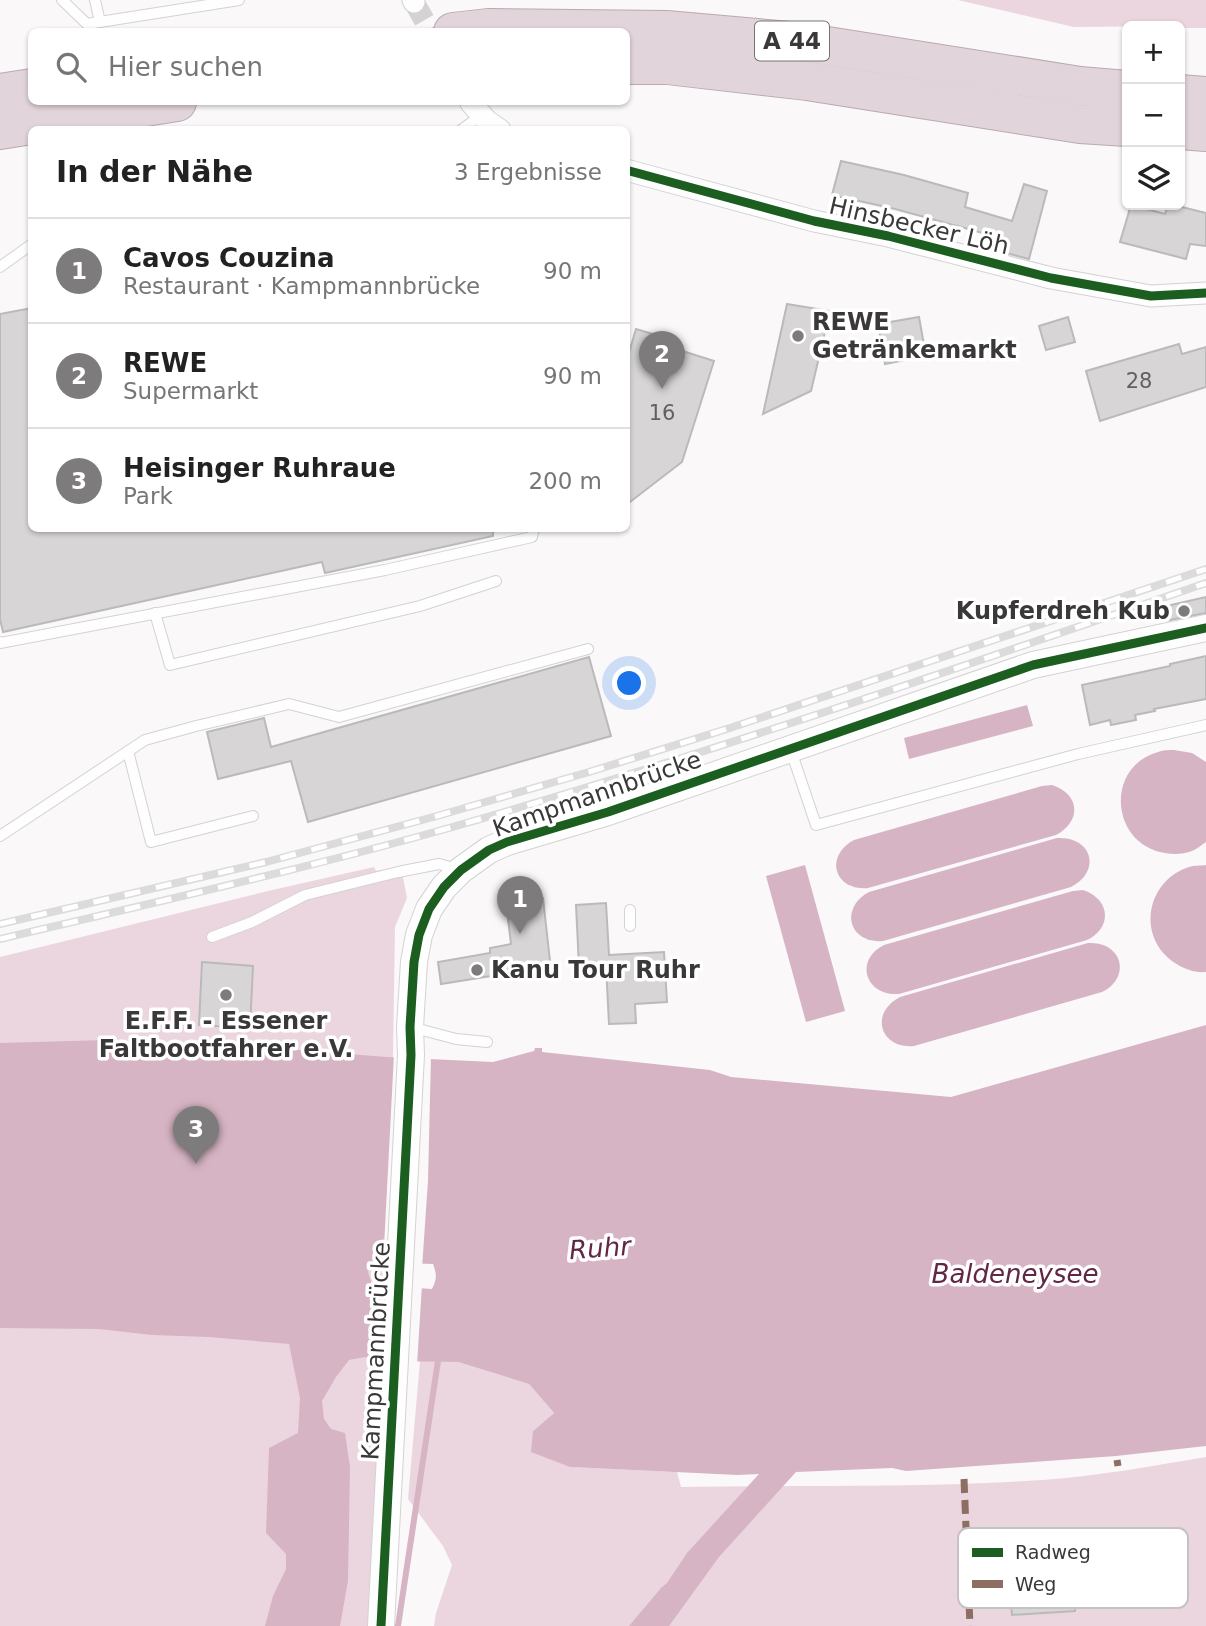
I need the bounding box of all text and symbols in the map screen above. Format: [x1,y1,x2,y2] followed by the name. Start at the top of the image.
[1122,21,1185,210] map controls
[1122,21,1185,84] button: +
[755,22,829,60] road number: A 44
[28,28,630,105] search box
[52,48,90,86] icon: search
[108,52,263,82] text: Hier suchen
[1122,84,1185,147] button: −
[1122,147,1185,210] button: layers
[56,154,253,189] text: In der Nähe
[454,159,602,185] text: 3 Ergebnisse
[826,192,1012,260] street label: Hinsbecker Löh
[123,243,335,273] text: Cavos Couzina
[71,258,87,284] text: 1
[543,258,602,284] text: 90 m
[123,273,480,299] text: Restaurant · Kampmannbrücke
[812,308,1017,364] place label: REWE Getränkemarkt
[790,328,806,344] marker: REWE Getränkemarkt
[639,331,685,389] pin: 2
[123,348,207,378] text: REWE
[71,363,87,389] text: 2
[543,363,602,389] text: 90 m
[1126,369,1152,393] house number: 28
[123,378,258,404] text: Supermarkt
[649,401,675,425] house number: 16
[123,453,396,483] text: Heisinger Ruhraue
[71,468,87,494] text: 3
[528,468,602,494] text: 200 m
[123,483,173,509] text: Park
[956,597,1170,625] place label: Kupferdreh Kub
[1176,603,1192,619] marker: Kupferdreh Kub
[612,666,646,700] your location
[489,745,705,843] street label: Kampmannbrücke
[497,876,543,934] pin: 1
[491,956,700,984] place label: Kanu Tour Ruhr
[469,962,485,978] marker: Kanu Tour Ruhr
[218,987,234,1003] marker: E.F.F. - Essener Faltbootfahrer e.V.
[99,1007,353,1063] place label: E.F.F. - Essener Faltbootfahrer e.V.
[173,1106,219,1164] pin: 3
[568,1231,634,1265] water label: Ruhr
[356,1241,396,1461] street label: Kampmannbrücke
[932,1259,1098,1289] water label: Baldeneysee
[958,1528,1188,1608] legend
[1015,1541,1091,1563] text: Radweg
[1015,1573,1056,1595] text: Weg

